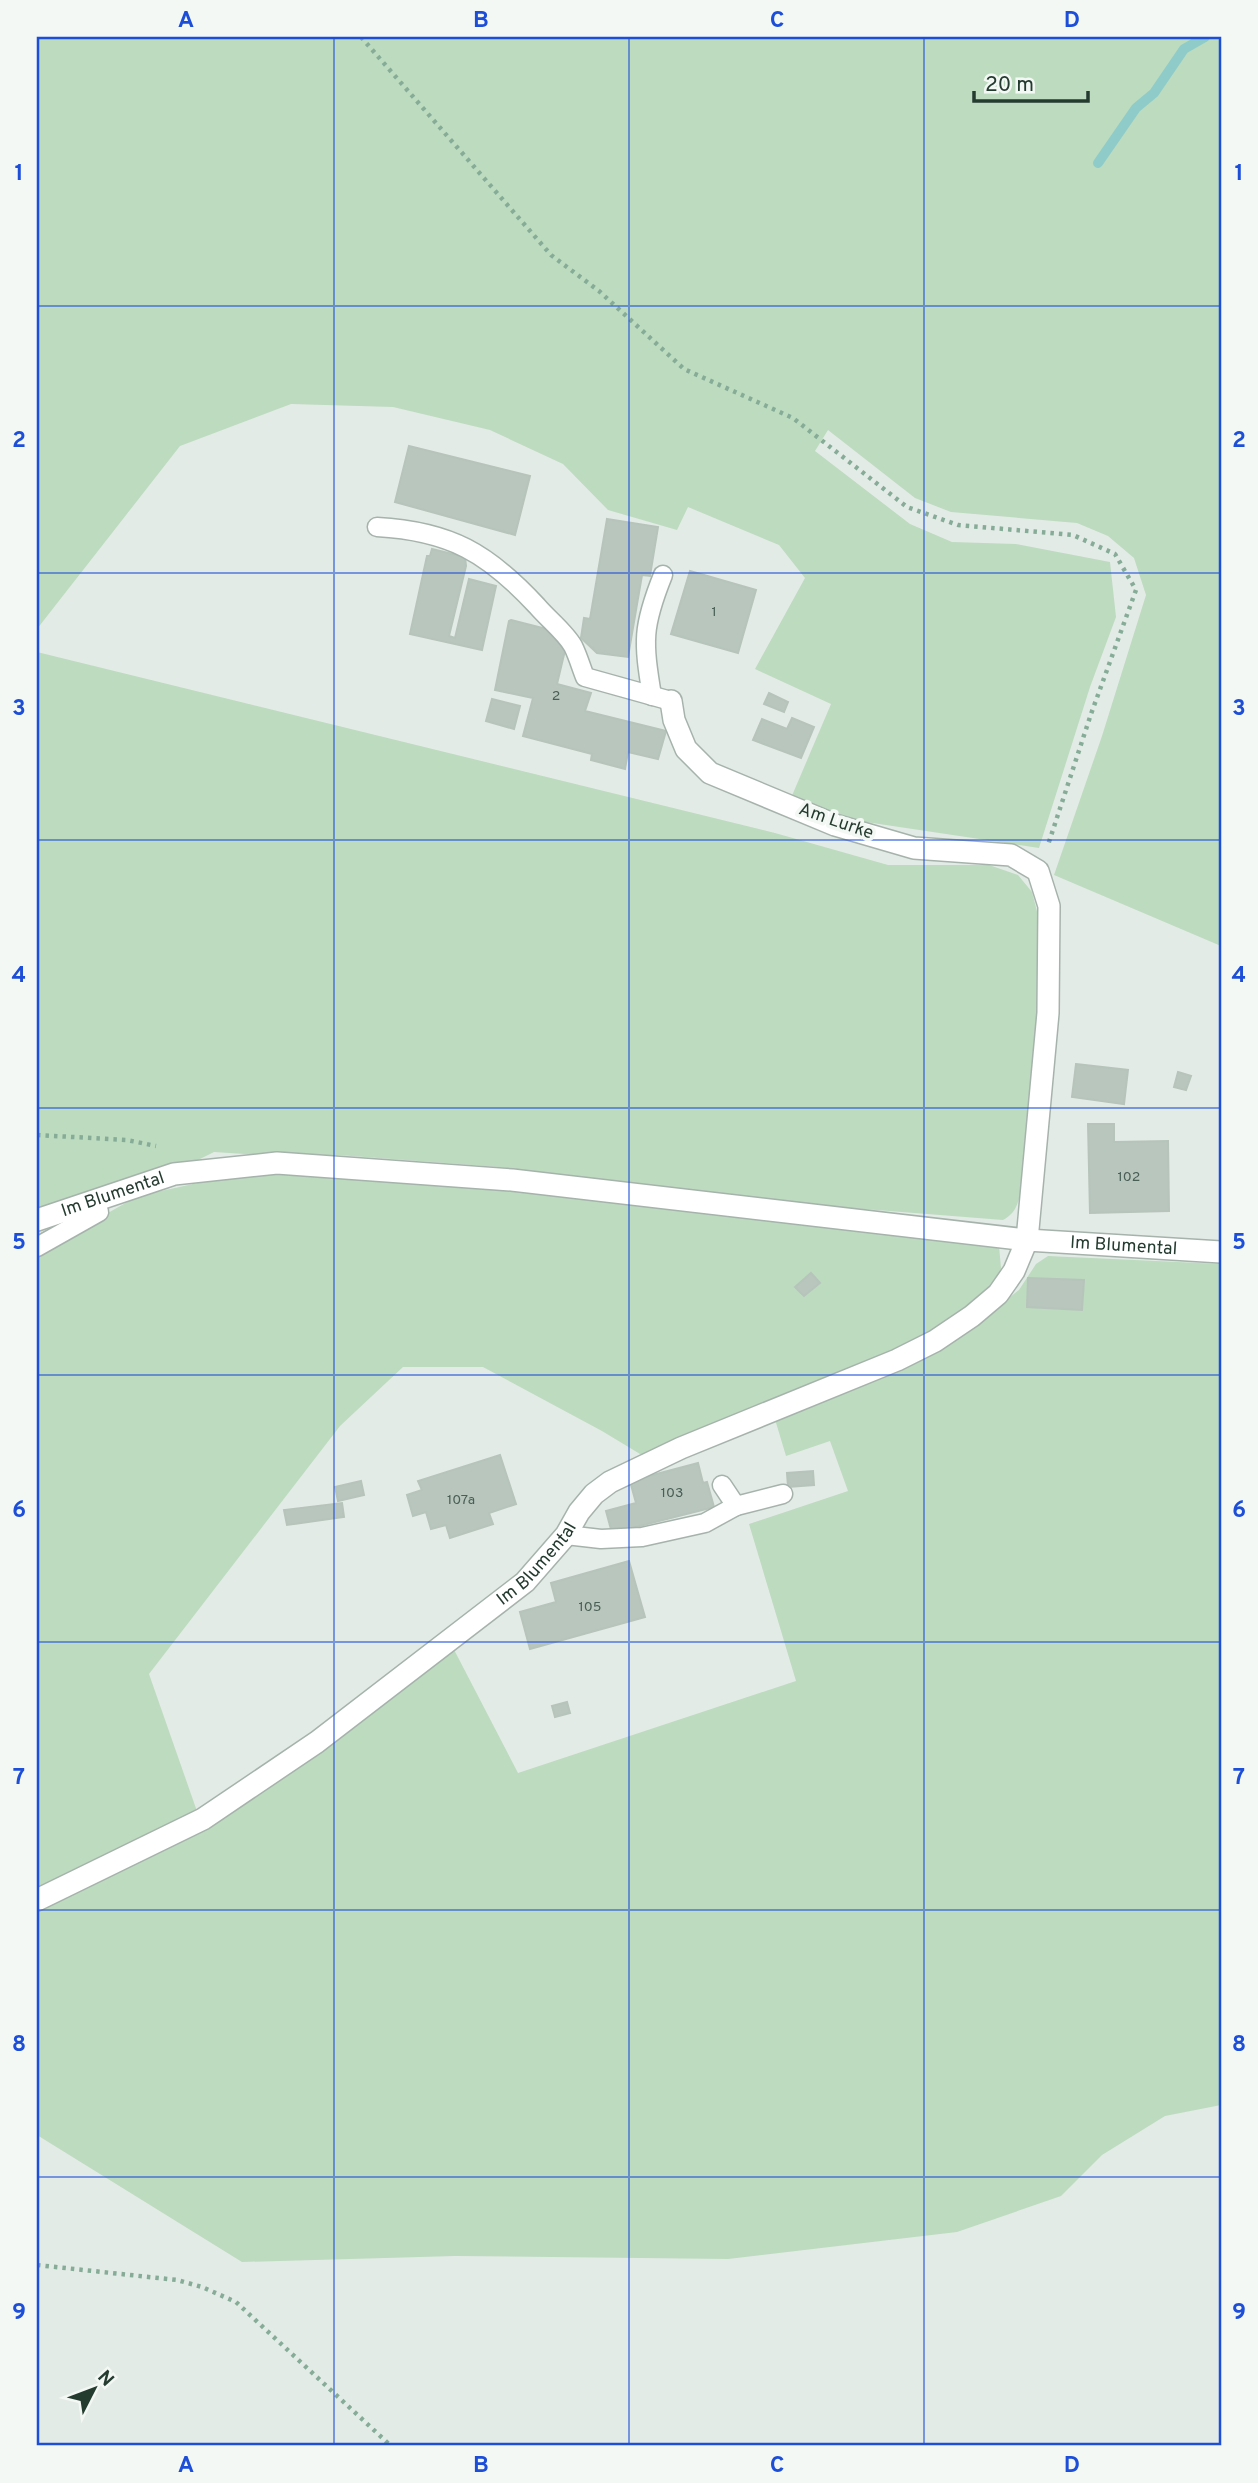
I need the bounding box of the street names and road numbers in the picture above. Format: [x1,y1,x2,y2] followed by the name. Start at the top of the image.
[796,798,876,846] street label: Am Lurke
[58,1167,167,1223] street label: Im Blumental
[1069,1231,1178,1261] street label: Im Blumental
[492,1518,582,1611] street label: Im Blumental

